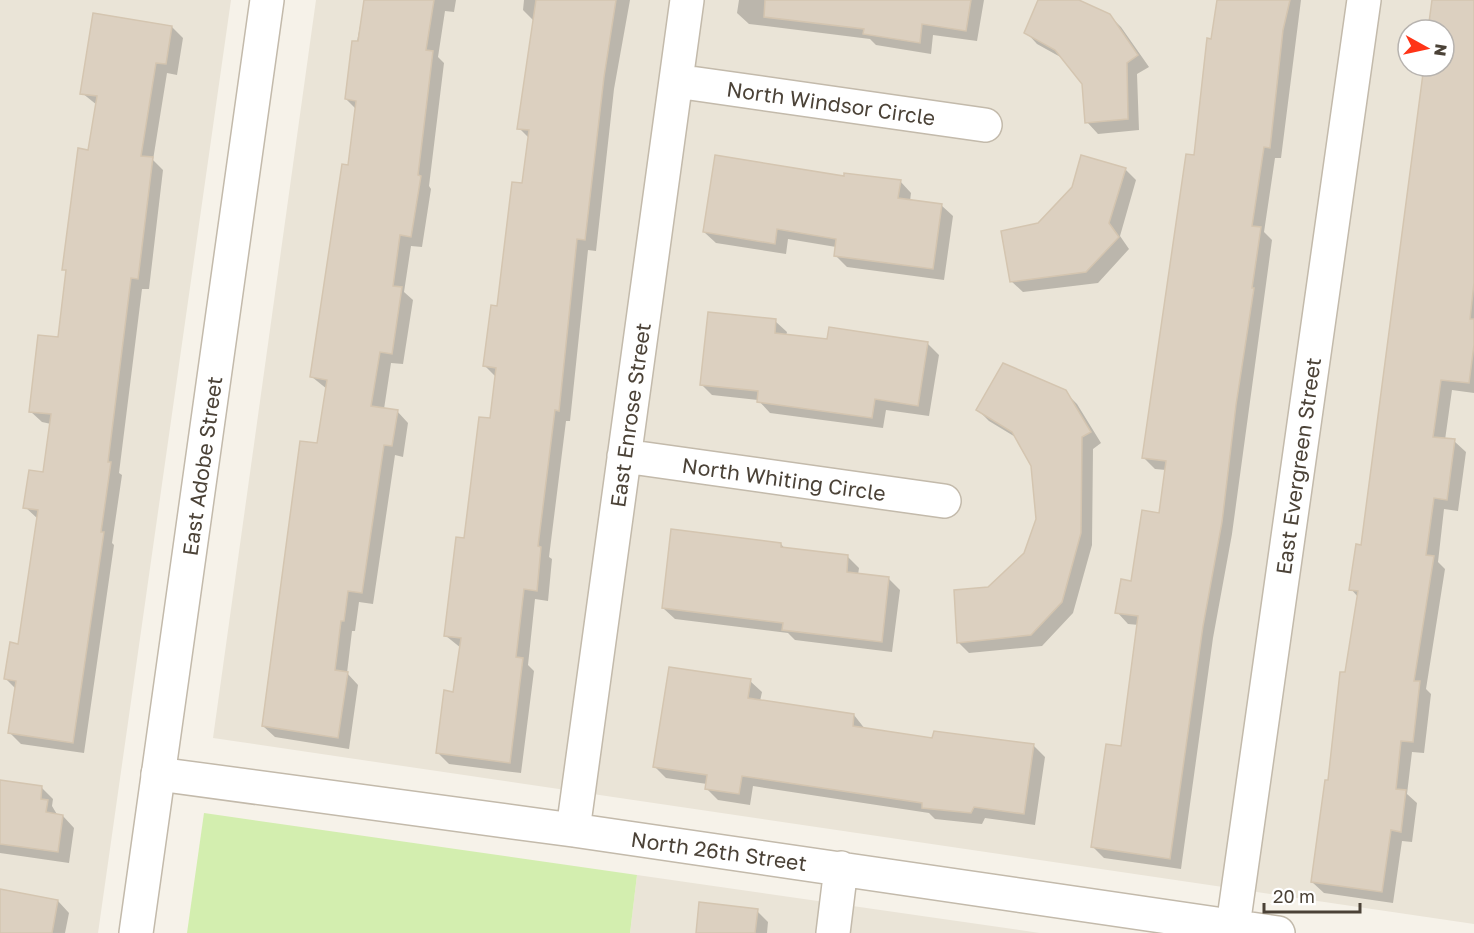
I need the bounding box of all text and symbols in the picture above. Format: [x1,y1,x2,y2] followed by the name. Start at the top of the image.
[1396,18,1456,78] north arrow
[1430,43,1452,58] text: N
[725,75,937,131] street label: North Windsor Circle
[604,321,656,509] street label: East Enrose Street
[1270,356,1326,576] street label: East Evergreen Street
[177,375,227,557] street label: East Adobe Street
[680,452,888,506] street label: North Whiting Circle
[629,826,809,876] street label: North 26th Street
[1264,876,1360,914] scale bar
[1273,885,1315,907] text: 20 m

